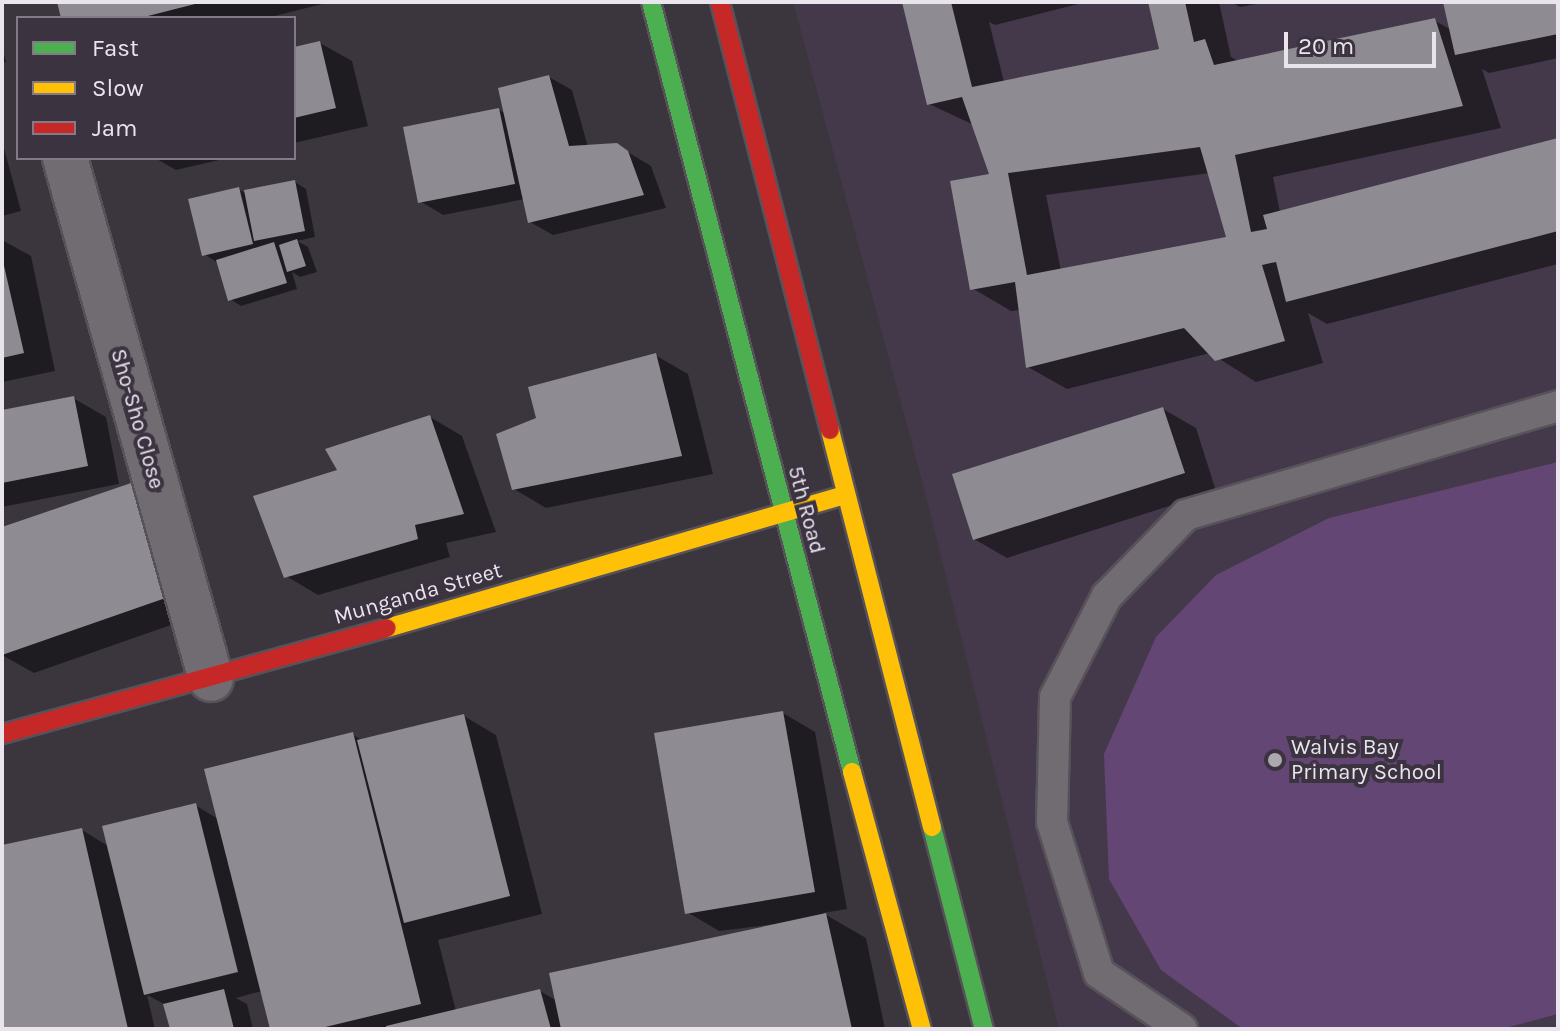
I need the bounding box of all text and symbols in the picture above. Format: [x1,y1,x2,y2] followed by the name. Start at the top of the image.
[16,16,296,160] legend
[1288,16,1440,66] scale bar
[1298,32,1354,60] text: 20 m
[92,34,139,62] text: Fast
[92,74,144,102] text: Slow
[92,114,137,142] text: Jam
[104,346,170,492] street label: Sho-Sho Close
[782,463,830,557] street label: 5th Road
[331,557,505,631] street label: Munganda Street
[1291,734,1442,786] place label: Walvis Bay Primary School
[1266,751,1284,769] marker: Walvis Bay Primary School

